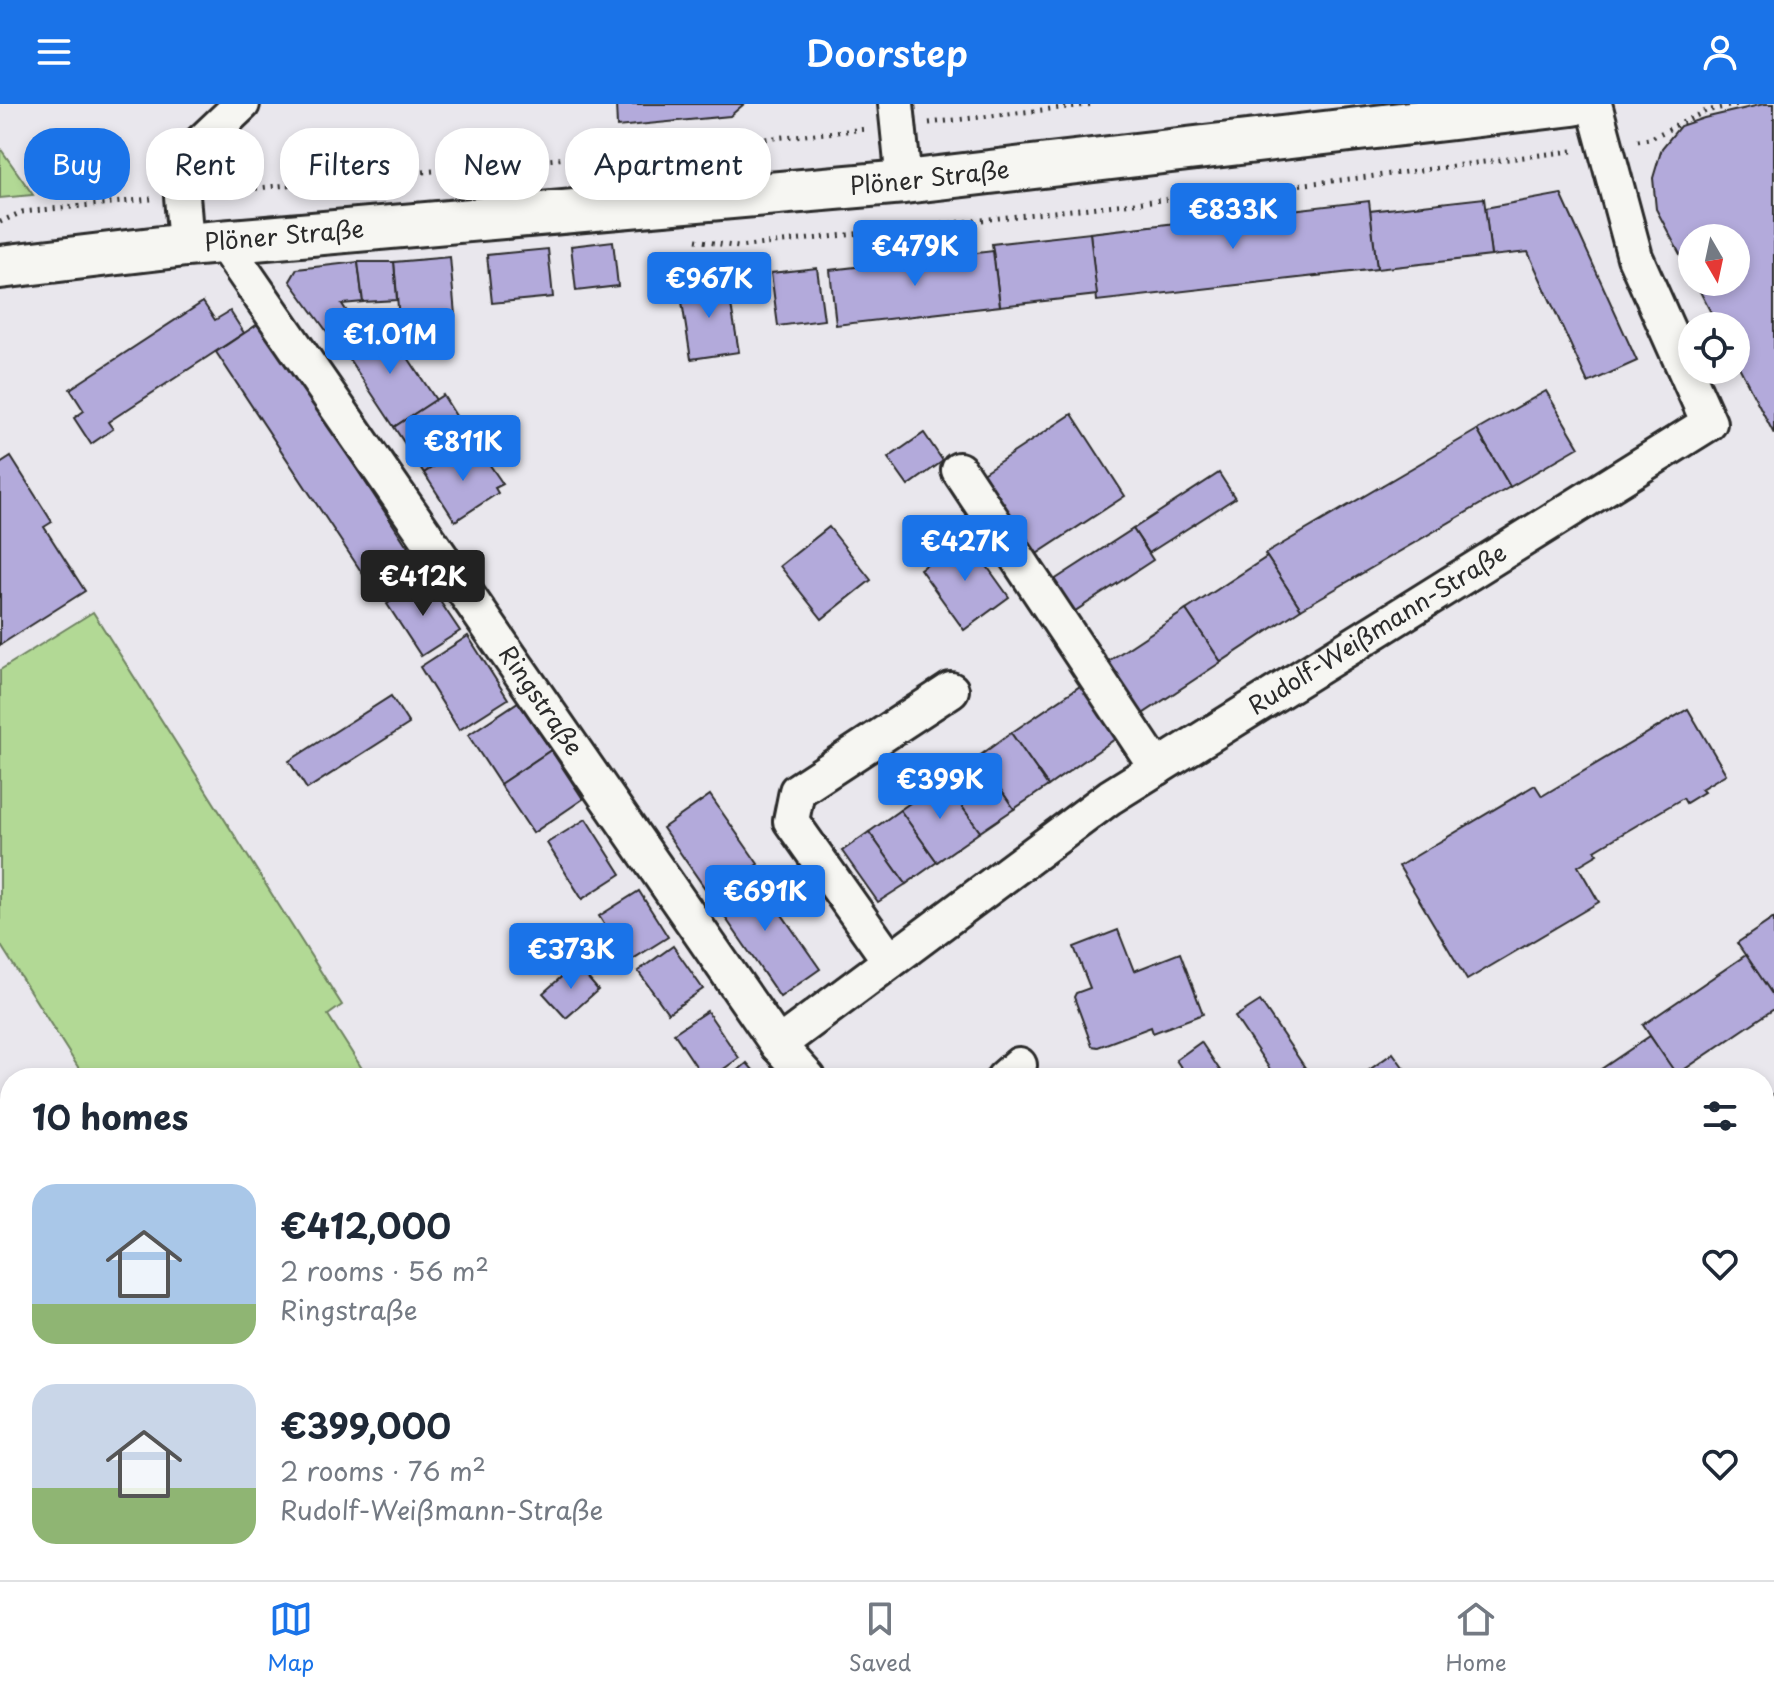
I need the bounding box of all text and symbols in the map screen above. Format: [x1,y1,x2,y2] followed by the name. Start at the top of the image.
[806,25,968,79] text: Doorstep
[32,30,76,74] icon: menu
[1698,30,1742,74] icon: person
[24,128,130,200] chip: Buy
[146,128,264,200] chip: Rent
[280,128,419,200] chip: Filters
[435,128,549,200] chip: New
[565,128,771,200] chip: Apartment
[848,150,1011,203] street label: Plöner Straße
[1177,183,1289,251] pin: €833K
[1188,189,1278,228] text: €833K
[203,209,366,259] street label: Plöner Straße
[859,220,971,288] pin: €479K
[1678,224,1750,296] north arrow
[1678,224,1750,384] map controls
[871,226,959,265] text: €479K
[653,252,765,320] pin: €967K
[665,258,753,297] text: €967K
[325,308,455,376] pin: €1.01M
[1678,312,1750,384] button: locate
[343,314,437,353] text: €1.01M
[407,415,519,483] pin: €811K
[423,421,503,460] text: €811K
[909,515,1021,583] pin: €427K
[920,521,1010,560] text: €427K
[1240,534,1513,722] street label: Rudolf-Weißmann-Straße
[367,550,479,618] pin: €412K
[379,556,467,595] text: €412K
[491,637,593,762] street label: Ringstraße
[884,753,996,821] pin: €399K
[896,759,984,798] text: €399K
[709,865,821,933] pin: €691K
[723,871,807,910] text: €691K
[515,923,627,991] pin: €373K
[527,929,615,968] text: €373K
[32,1090,188,1142] text: 10 homes
[1698,1094,1742,1138] icon: filters
[280,1199,451,1251] text: €412,000
[96,1216,192,1312] icon: home
[1698,1242,1742,1286] icon: heart
[280,1251,489,1290] text: 2 rooms · 56 m²
[280,1290,418,1329] text: Ringstraße
[280,1399,451,1451] text: €399,000
[96,1416,192,1512] icon: home
[1698,1442,1742,1486] icon: heart
[280,1451,486,1490] text: 2 rooms · 76 m²
[280,1490,603,1529] text: Rudolf-Weißmann-Straße
[267,1597,314,1678] tab: Map
[849,1597,911,1678] tab: Saved
[1446,1597,1507,1678] tab: Home

